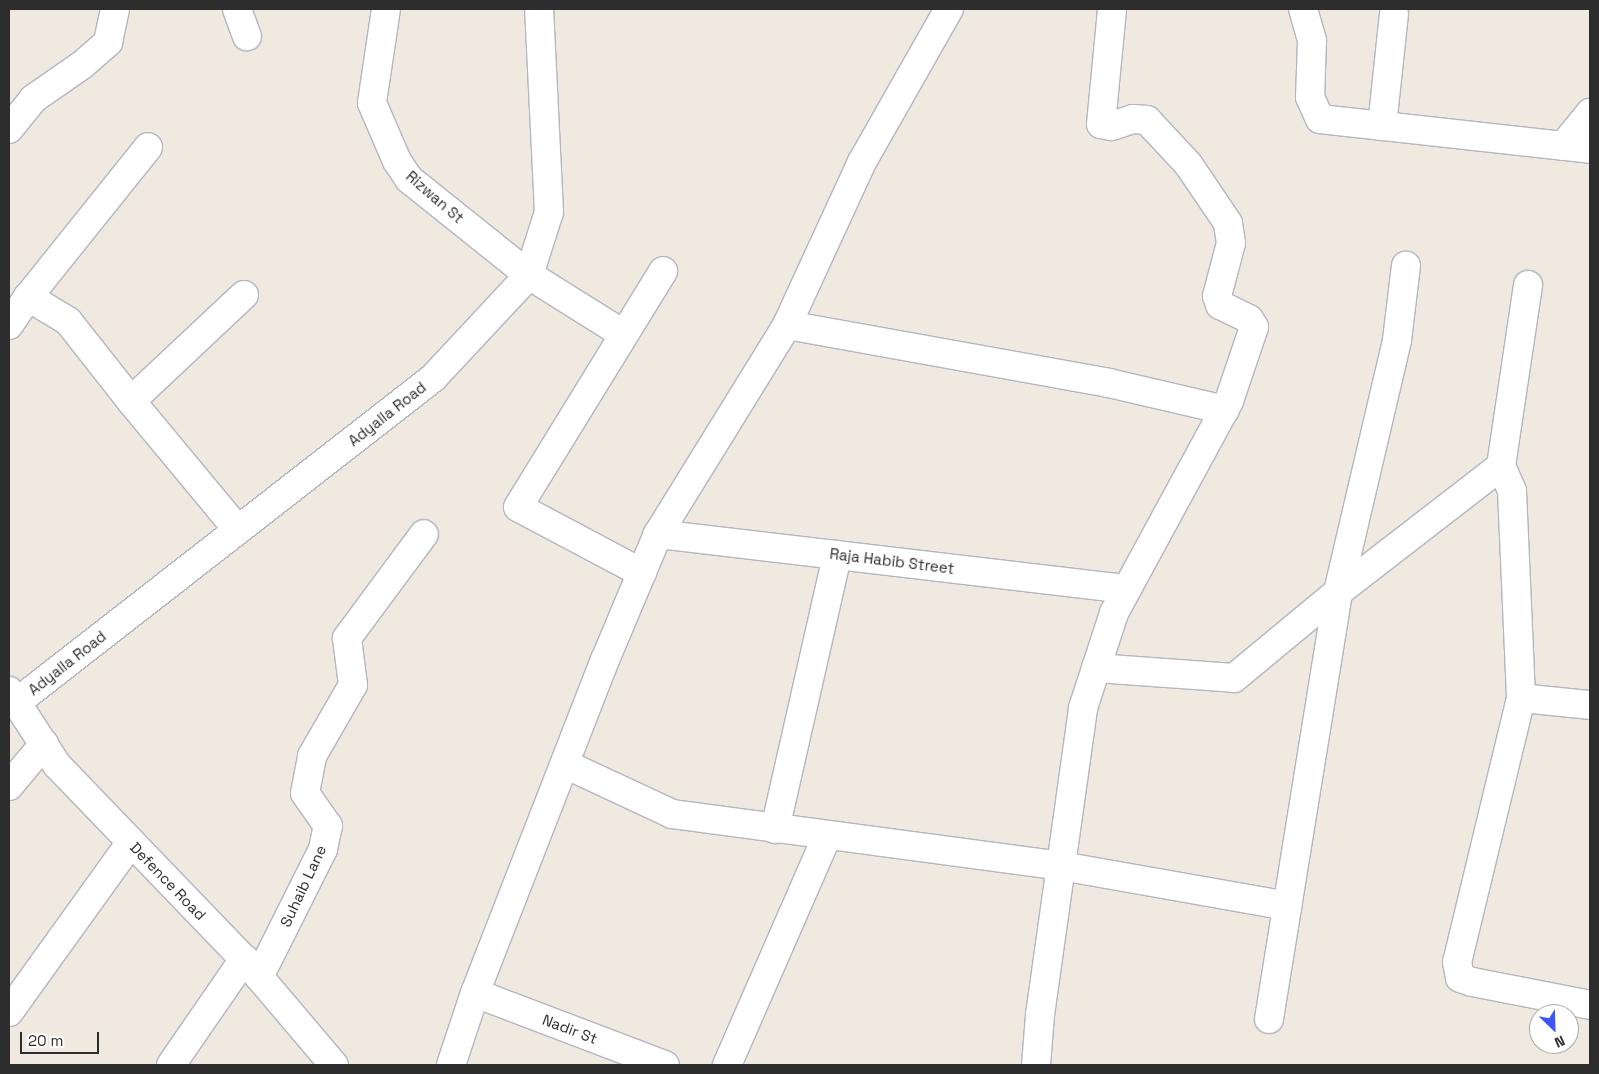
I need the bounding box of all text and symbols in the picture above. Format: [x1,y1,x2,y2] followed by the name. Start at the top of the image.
[402,167,468,227] street label: Rizwan St
[345,378,429,450] street label: Adyalla Road
[829,544,955,578] street label: Raja Habib Street
[25,627,109,699] street label: Adyalla Road
[126,838,210,924] street label: Defence Road
[276,842,330,930] street label: Suhaib Lane
[1529,1004,1579,1054] north arrow
[540,1010,600,1048] street label: Nadir St
[22,1022,101,1054] scale bar
[28,1031,63,1050] text: 20 m
[1552,1032,1568,1052] text: N

